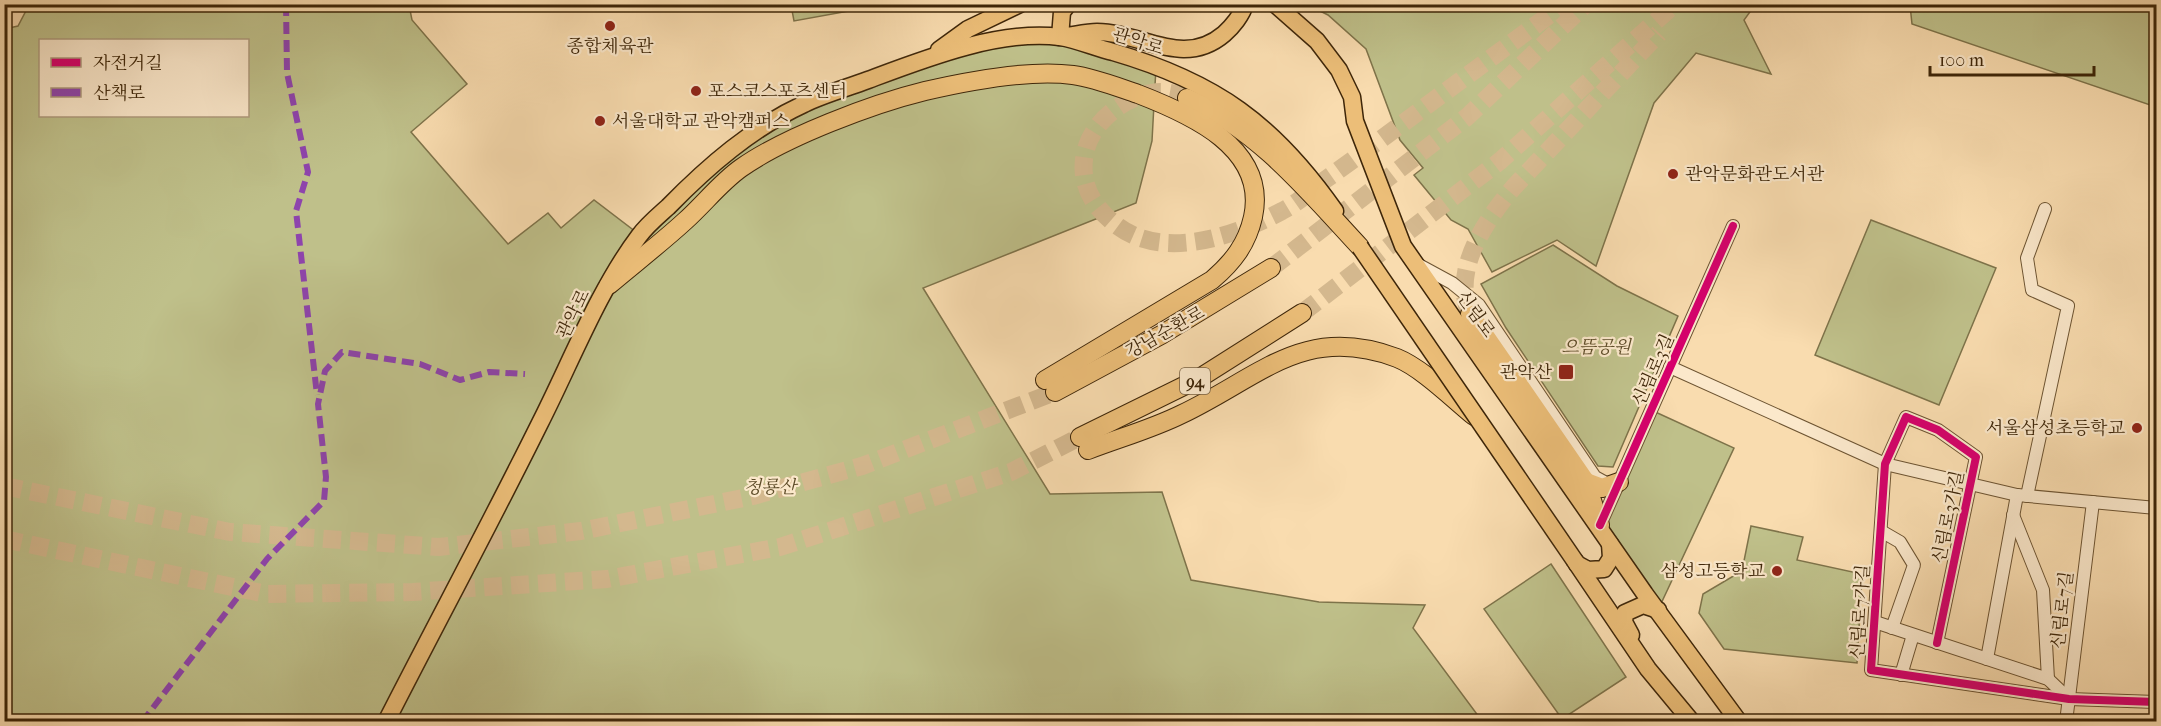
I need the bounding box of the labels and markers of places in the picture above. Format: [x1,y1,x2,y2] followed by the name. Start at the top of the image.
[603,19,617,33] marker: 종합체육관
[567,36,654,57] place label: 종합체육관
[708,81,847,102] place label: 포스코스포츠센터
[689,84,703,98] marker: 포스코스포츠센터
[612,111,790,132] place label: 서울대학교 관악캠퍼스
[593,114,607,128] marker: 서울대학교 관악캠퍼스
[1685,164,1825,185] place label: 관악문화관도서관
[1666,167,1680,181] marker: 관악문화관도서관
[1500,362,1553,383] place label: 관악산
[1557,363,1575,381] marker: 관악산
[1986,418,2126,439] place label: 서울삼성초등학교
[2130,421,2144,435] marker: 서울삼성초등학교
[1661,561,1766,582] place label: 삼성고등학교
[1770,564,1784,578] marker: 삼성고등학교

